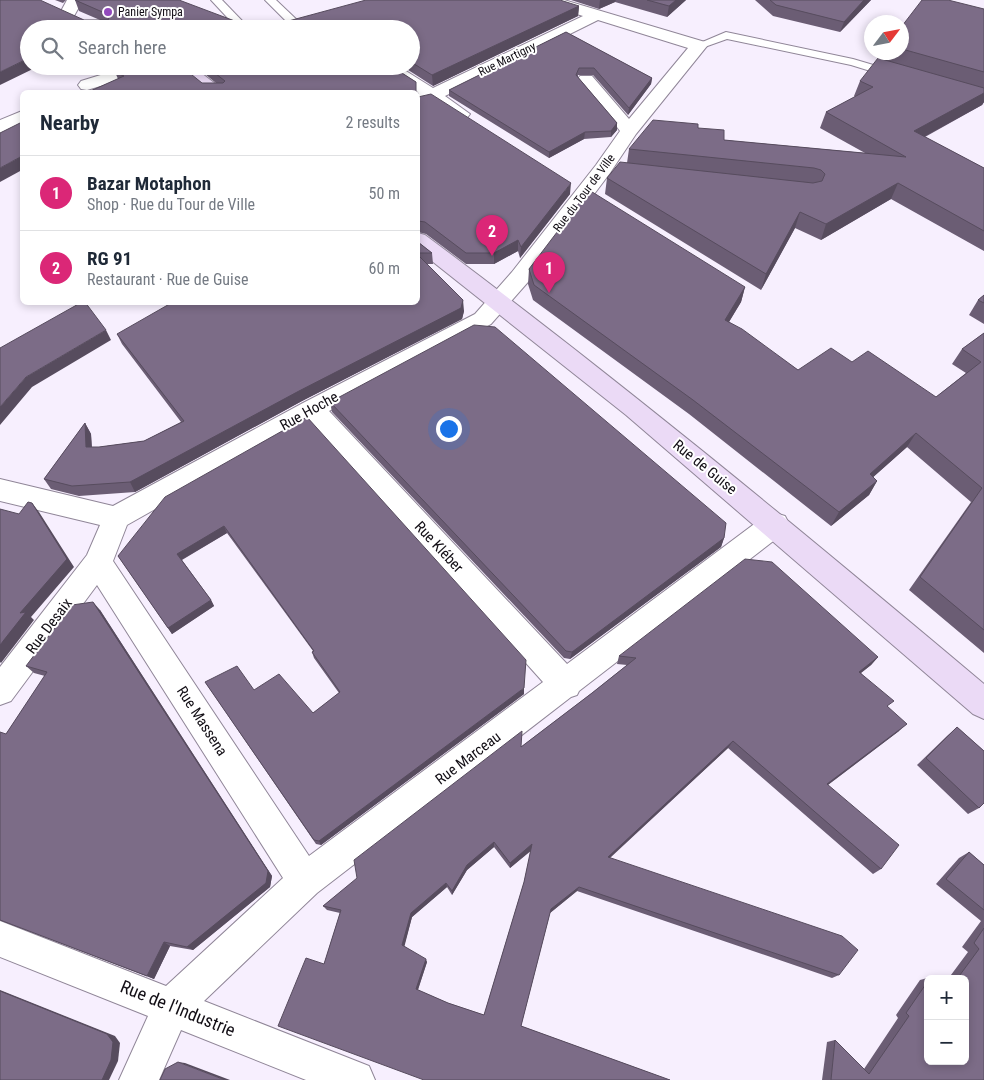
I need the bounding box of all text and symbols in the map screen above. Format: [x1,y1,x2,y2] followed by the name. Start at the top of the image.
[118,5,183,19] place label: Panier Sympa
[102,6,114,18] marker: Panier Sympa
[864,15,909,60] north arrow
[20,20,420,75] search box
[38,34,66,62] icon: search
[78,36,166,59] text: Search here
[476,39,538,79] street label: Rue Martigny
[40,111,99,135] text: Nearby
[345,113,400,132] text: 2 results
[550,151,618,235] street label: Rue du Tour de Ville
[87,172,211,195] text: Bazar Motaphon
[52,184,60,203] text: 1
[368,184,400,203] text: 50 m
[87,195,255,214] text: Shop · Rue du Tour de Ville
[476,215,508,256] pin: 2
[87,247,132,270] text: RG 91
[533,252,565,293] pin: 1
[52,259,60,278] text: 2
[368,259,400,278] text: 60 m
[87,270,249,289] text: Restaurant · Rue de Guise
[277,388,341,434] street label: Rue Hoche
[436,416,462,442] your location
[669,436,741,498] street label: Rue de Guise
[411,518,467,577] street label: Rue Kléber
[22,594,76,658] street label: Rue Desaix
[173,683,231,759] street label: Rue Massena
[432,728,504,788] street label: Rue Marceau
[117,975,239,1041] street label: Rue de l'Industrie
[924,975,969,1065] map controls
[924,975,969,1020] button: +
[924,1020,969,1065] button: −

